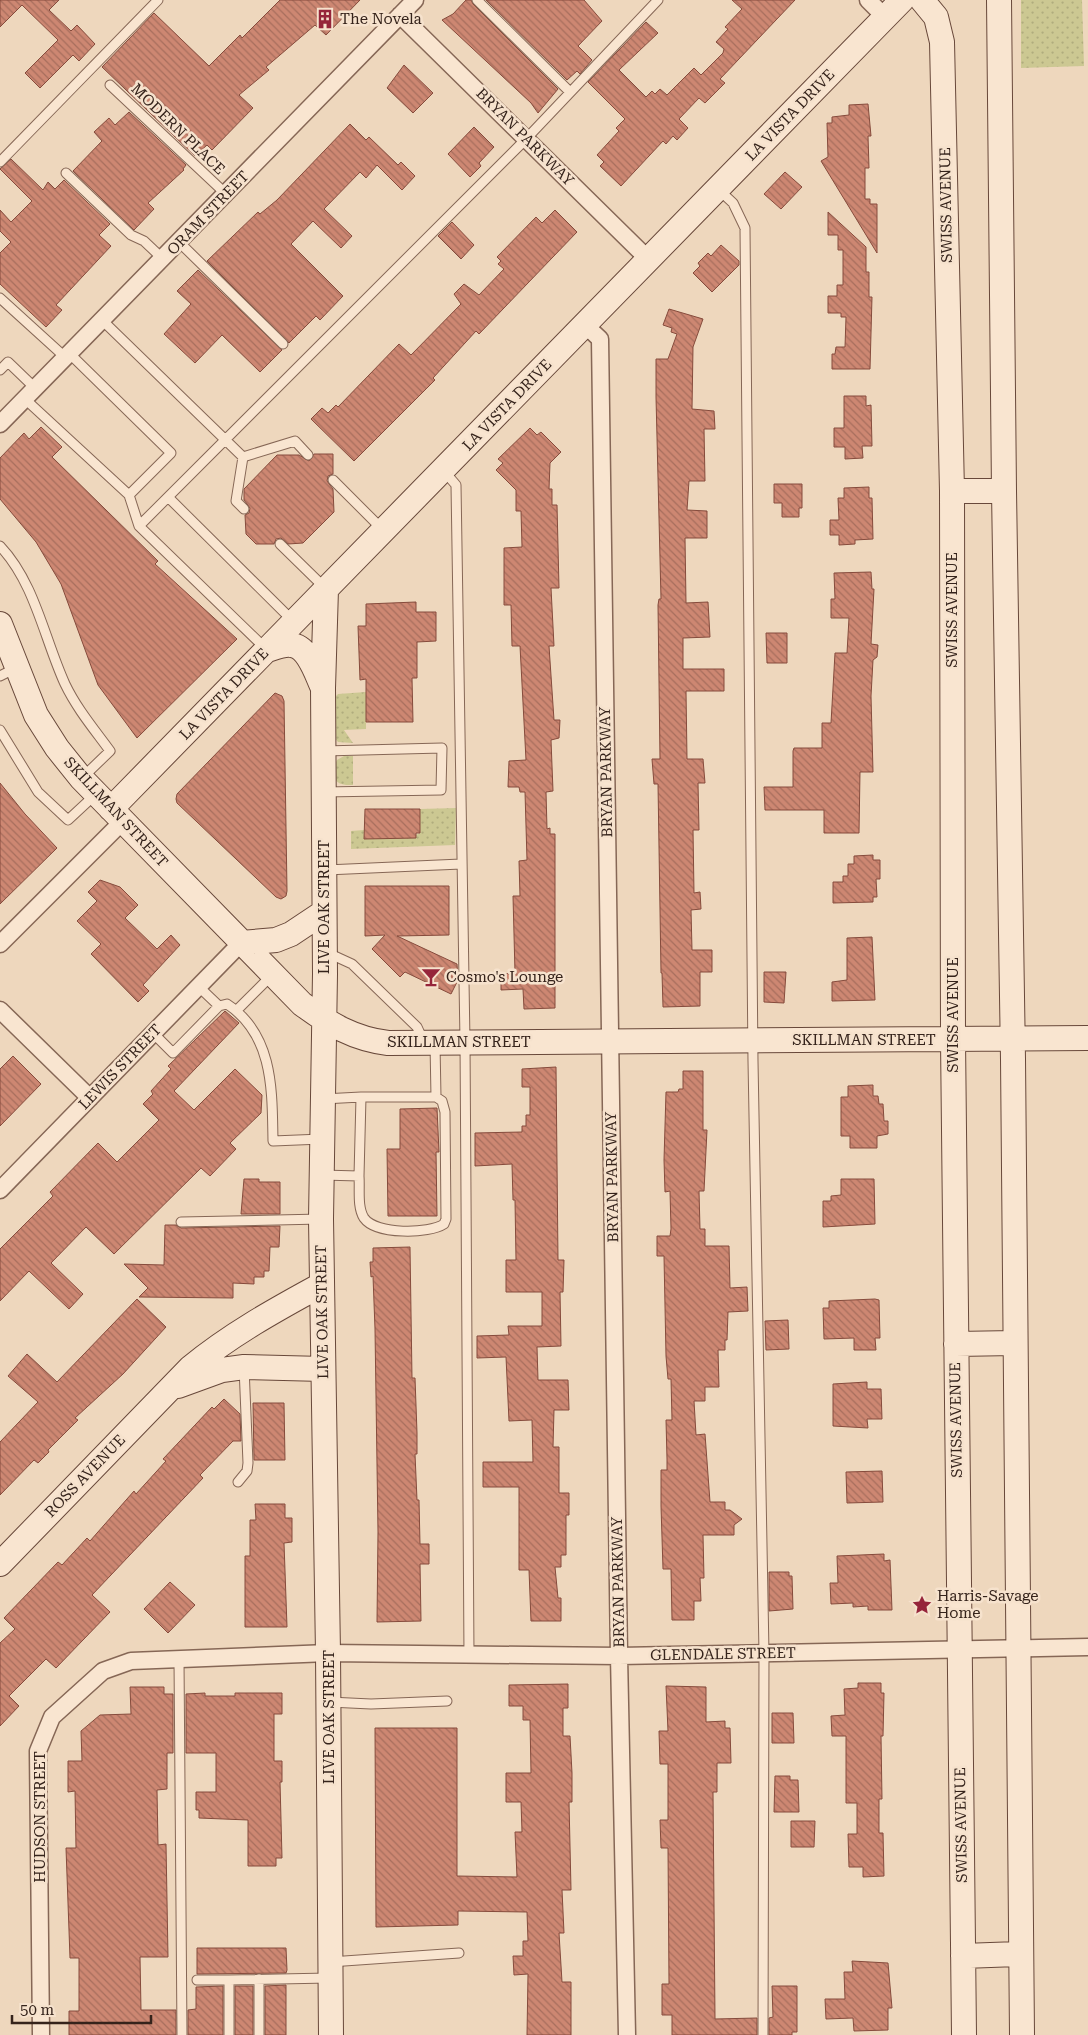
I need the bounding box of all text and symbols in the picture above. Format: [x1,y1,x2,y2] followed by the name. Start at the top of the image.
[314,8,336,30] building icon: The Novela
[340,10,422,28] place label: The Novela
[742,65,838,165] street label: LA VISTA DRIVE
[127,80,229,178] street label: MODERN PLACE
[472,84,578,190] street label: BRYAN PARKWAY
[936,147,956,263] street label: SWISS AVENUE
[163,167,253,259] street label: ORAM STREET
[459,355,555,455] street label: LA VISTA DRIVE
[943,552,961,668] street label: SWISS AVENUE
[176,644,272,744] street label: LA VISTA DRIVE
[596,706,616,838] street label: BRYAN PARKWAY
[60,753,172,871] street label: SKILLMAN STREET
[315,840,333,974] street label: LIVE OAK STREET
[944,957,962,1073] street label: SWISS AVENUE
[420,966,442,988] bar icon: Cosmo's Lounge
[446,968,563,986] place label: Cosmo's Lounge
[75,1021,165,1113] street label: LEWIS STREET
[792,1031,936,1049] street label: SKILLMAN STREET
[387,1033,531,1051] street label: SKILLMAN STREET
[602,1111,622,1243] street label: BRYAN PARKWAY
[312,1245,332,1379] street label: LIVE OAK STREET
[946,1362,966,1478] street label: SWISS AVENUE
[41,1431,129,1521] street label: ROSS AVENUE
[608,1516,628,1648] street label: BRYAN PARKWAY
[937,1587,1038,1622] place label: Harris-Savage Home
[911,1594,933,1616] place icon: Harris-Savage Home
[650,1644,796,1664] street label: GLENDALE STREET
[320,1650,338,1784] street label: LIVE OAK STREET
[31,1751,49,1883] street label: HUDSON STREET
[951,1767,971,1883] street label: SWISS AVENUE
[12,1992,151,2024] scale bar
[20,2001,55,2019] text: 50 m

